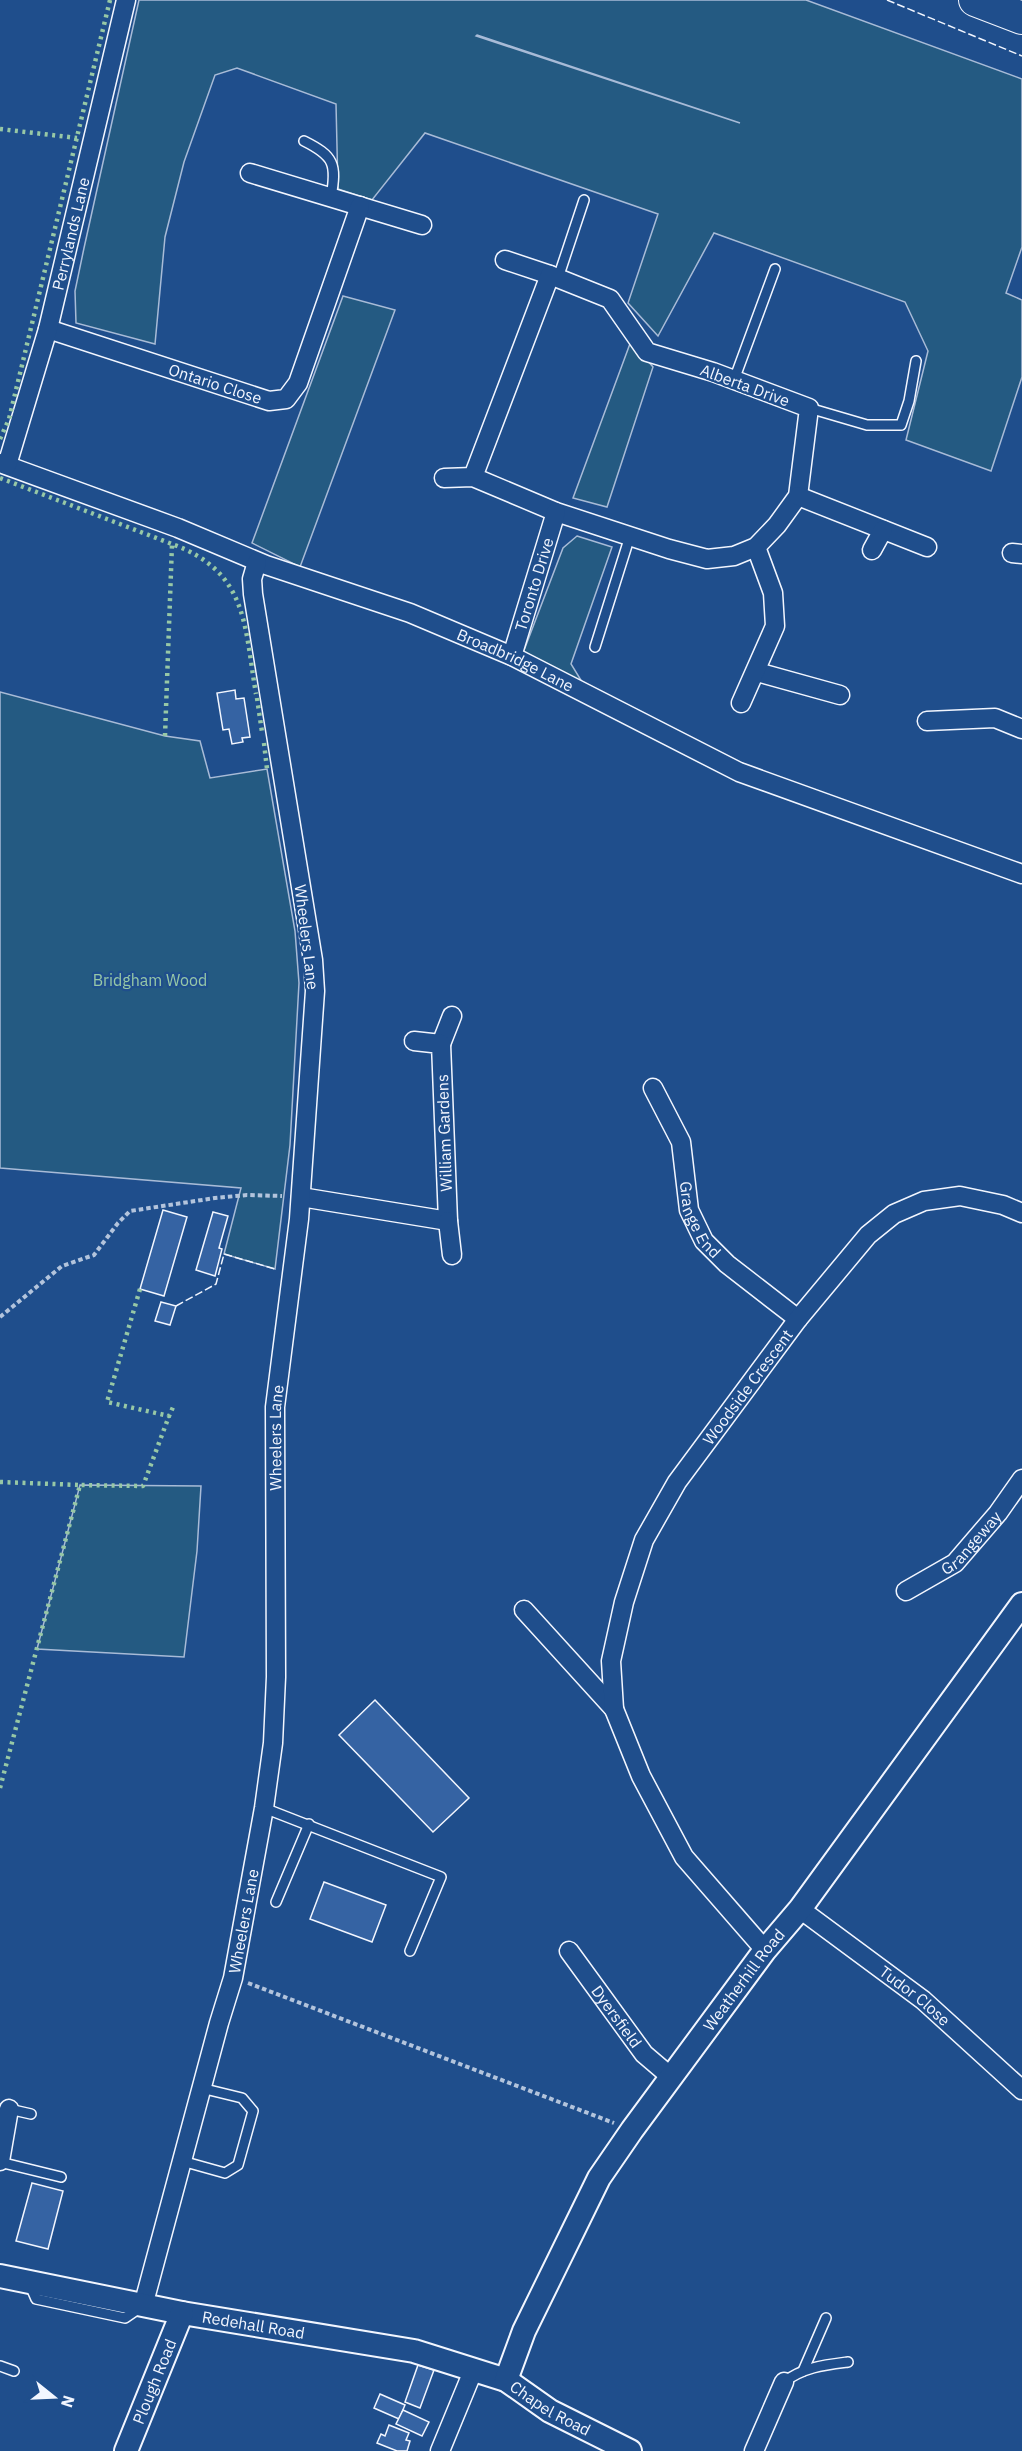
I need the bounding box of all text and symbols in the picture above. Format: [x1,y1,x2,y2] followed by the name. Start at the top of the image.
[48,175,94,292] street label: Perrylands Lane
[166,359,265,408] street label: Ontario Close
[698,360,793,410] street label: Alberta Drive
[510,535,558,633] street label: Toronto Drive
[454,624,577,696] street label: Broadbridge Lane
[291,883,323,991] street label: Wheelers Lane
[93,970,207,990] park label: Bridgham Wood
[432,1074,456,1192] street label: William Gardens
[676,1180,725,1262] street label: Grange End
[698,1325,797,1449] street label: Woodside Crescent
[265,1383,288,1491] street label: Wheelers Lane
[937,1507,1005,1579] street label: Grangeway
[224,1867,263,1975] street label: Wheelers Lane
[699,1925,789,2035] street label: Weatherhill Road
[876,1961,955,2030] street label: Tudor Close
[587,1981,646,2052] street label: Dyersfield
[201,2306,306,2343] street label: Redehall Road
[128,2336,180,2427] street label: Plough Road
[24,2367,84,2427] north arrow
[506,2376,594,2440] street label: Chapel Road
[57,2393,80,2410] text: N

